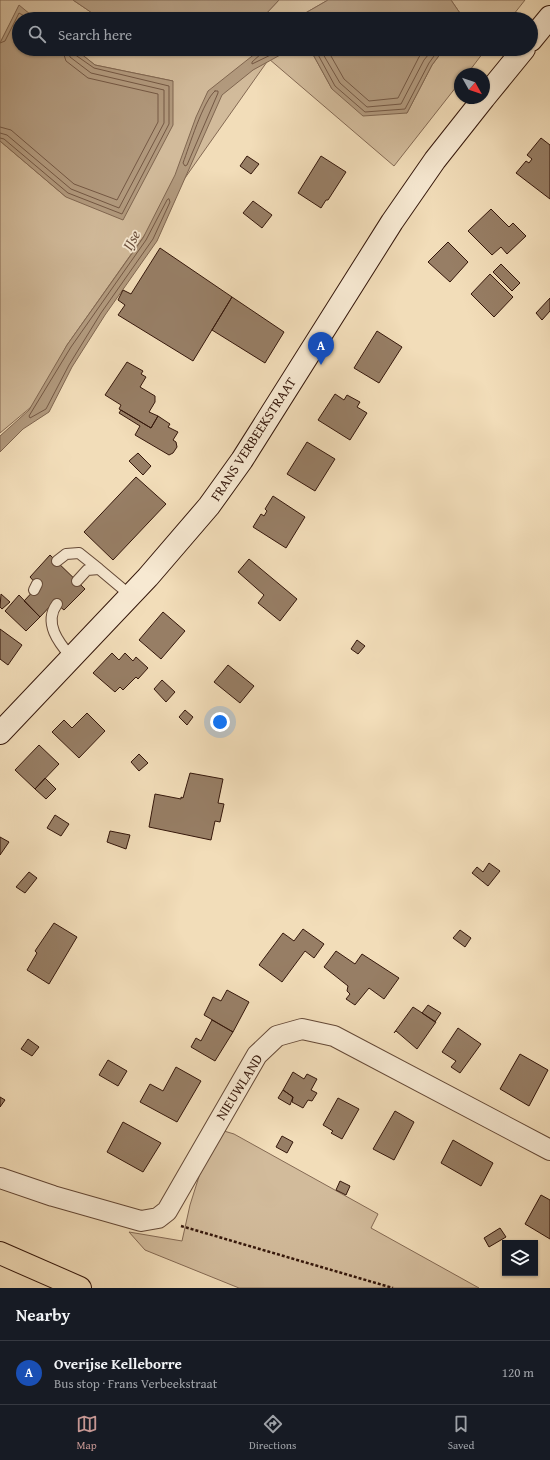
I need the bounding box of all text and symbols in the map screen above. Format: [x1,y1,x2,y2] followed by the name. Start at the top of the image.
[12,12,538,56] search box
[26,23,48,45] icon: search
[58,24,132,45] text: Search here
[454,68,490,104] north arrow
[117,226,145,254] water label: IJse
[308,332,334,365] pin: A
[205,373,301,505] street label: FRANS VERBEEKSTRAAT
[210,712,230,732] your location
[211,1050,267,1124] street label: NIEUWLAND
[502,1240,538,1276] map controls
[502,1240,538,1276] button: layers
[16,1302,70,1327] text: Nearby
[54,1353,182,1374] text: Overijse Kelleborre
[25,1363,33,1382] text: A
[502,1363,534,1382] text: 120 m
[54,1374,217,1393] text: Bus stop · Frans Verbeekstraat
[76,1413,98,1453] tab: Map
[249,1413,296,1453] tab: Directions
[448,1413,474,1453] tab: Saved

